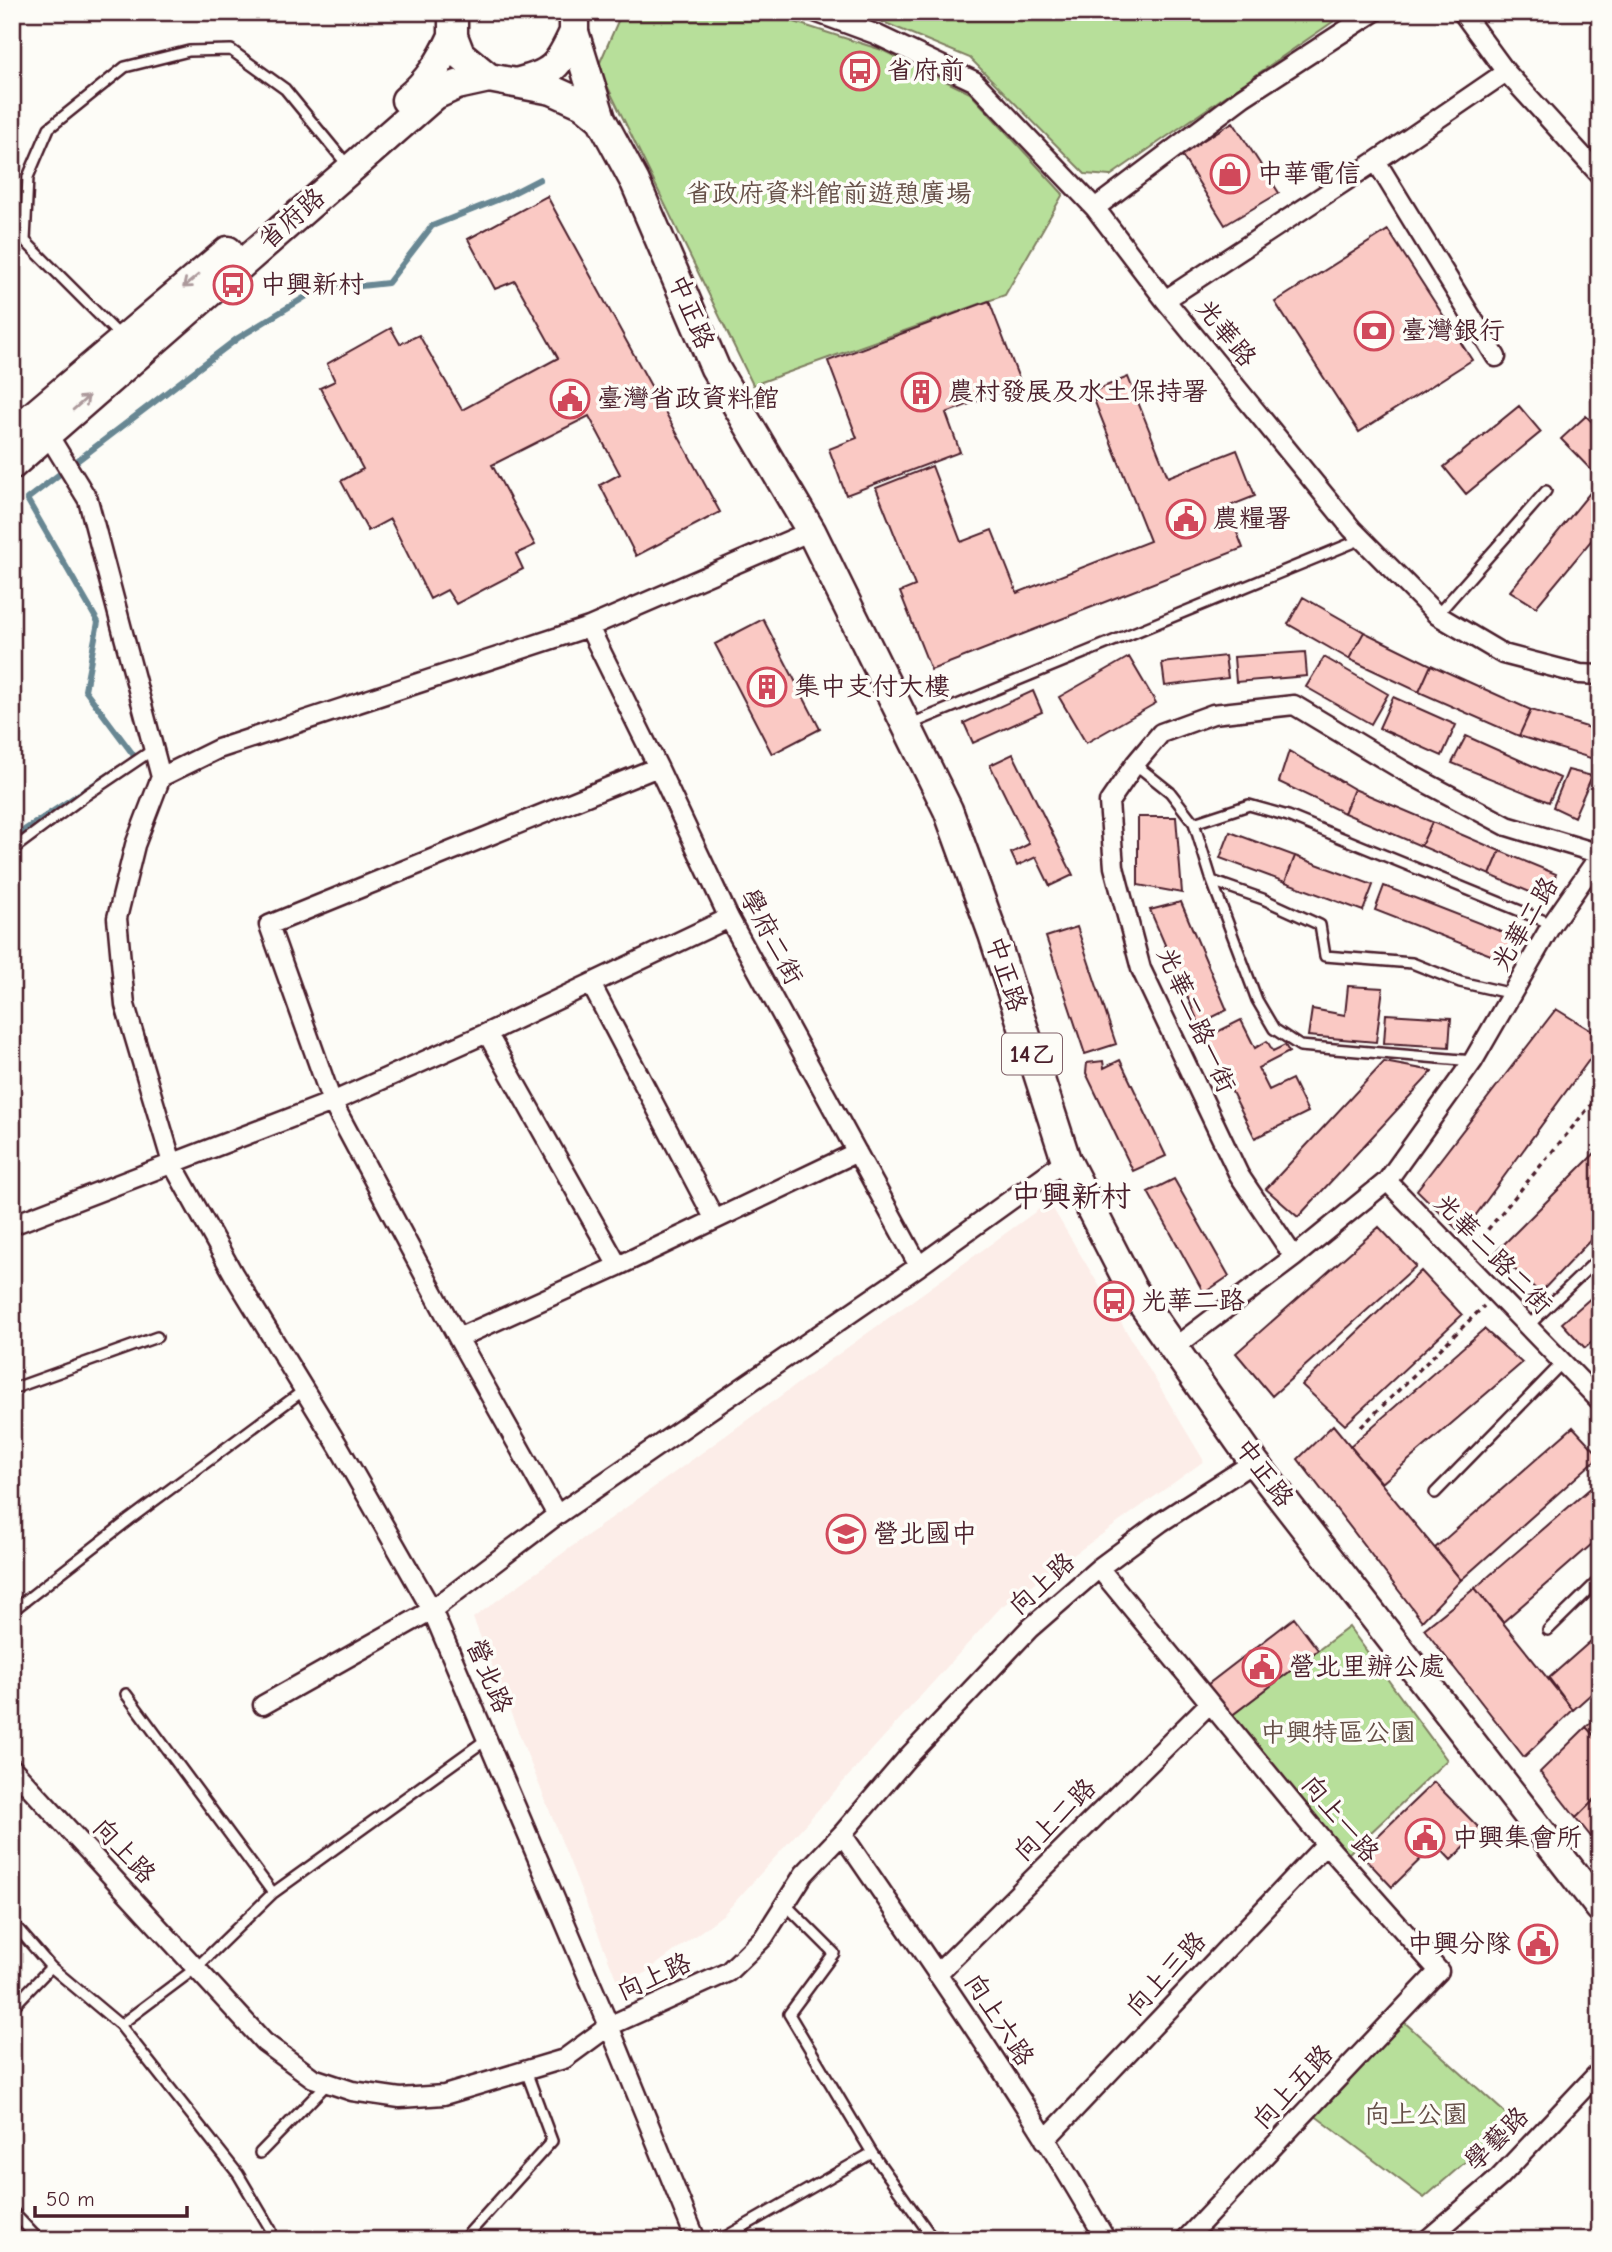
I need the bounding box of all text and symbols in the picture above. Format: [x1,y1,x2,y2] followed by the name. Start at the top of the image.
[839,50,881,92] bus stop icon: 省府前
[887,56,965,86] place label: 省府前
[1209,153,1251,195] shop icon: 中華電信
[1257,159,1361,189] place label: 中華電信
[686,179,972,209] park label: 省政府資料館前遊憩廣場
[253,182,331,256] street label: 省府路
[212,264,254,306] bus stop icon: 中興新村
[260,270,364,300] place label: 中興新村
[662,270,720,354] street label: 中正路
[182,274,200,289] one-way arrow
[1190,293,1262,373] street label: 光華路
[1353,310,1395,352] bank icon: 臺灣銀行
[1401,316,1505,346] place label: 臺灣銀行
[900,371,942,413] building icon: 農村發展及水土保持署
[948,377,1208,407] place label: 農村發展及水土保持署
[549,378,591,420] public building icon: 臺灣省政資料館
[597,384,779,414] place label: 臺灣省政資料館
[72,395,90,411] one-way arrow
[1165,498,1207,540] public building icon: 農糧署
[1213,504,1291,534] place label: 農糧署
[746,666,788,708] building icon: 集中支付大樓
[794,672,950,702] place label: 集中支付大樓
[1485,872,1565,976] street label: 光華二路
[733,884,809,990] street label: 學府二街
[980,932,1032,1016] street label: 中正路
[1151,943,1241,1097] street label: 光華二路一街
[1002,1034,1062,1074] road number: 14乙
[1011,1179,1131,1214] district label: 中興新村
[1428,1187,1558,1321] street label: 光華二路二街
[1093,1280,1135,1322] bus stop icon: 光華二路
[1141,1286,1245,1316] place label: 光華二路
[1229,1433,1299,1513] street label: 中正路
[825,1513,867,1555] school or university icon: 營北國中
[873,1519,977,1549] place label: 營北國中
[1003,1547,1081,1621] street label: 向上路
[460,1634,518,1718] street label: 營北路
[1241,1646,1283,1688] public building icon: 營北里辦公處
[1289,1652,1445,1682] place label: 營北里辦公處
[1260,1718,1416,1748] park label: 中興特區公園
[1295,1770,1385,1868] street label: 向上一路
[1008,1773,1102,1867] street label: 向上二路
[86,1812,162,1890] street label: 向上路
[1404,1817,1446,1859] public building icon: 中興集會所
[1452,1823,1582,1853] place label: 中興集會所
[1517,1923,1559,1965] public building icon: 中興分隊
[1120,1926,1212,2022] street label: 向上三路
[1407,1929,1511,1959] place label: 中興分隊
[612,1947,696,2007] street label: 向上路
[958,1968,1040,2072] street label: 向上六路
[1247,2039,1339,2135] street label: 向上五路
[1364,2100,1468,2130] park label: 向上公園
[1459,2101,1535,2177] street label: 學藝路
[35,2175,187,2219] scale bar
[46,2187,95,2211] text: 50 m

